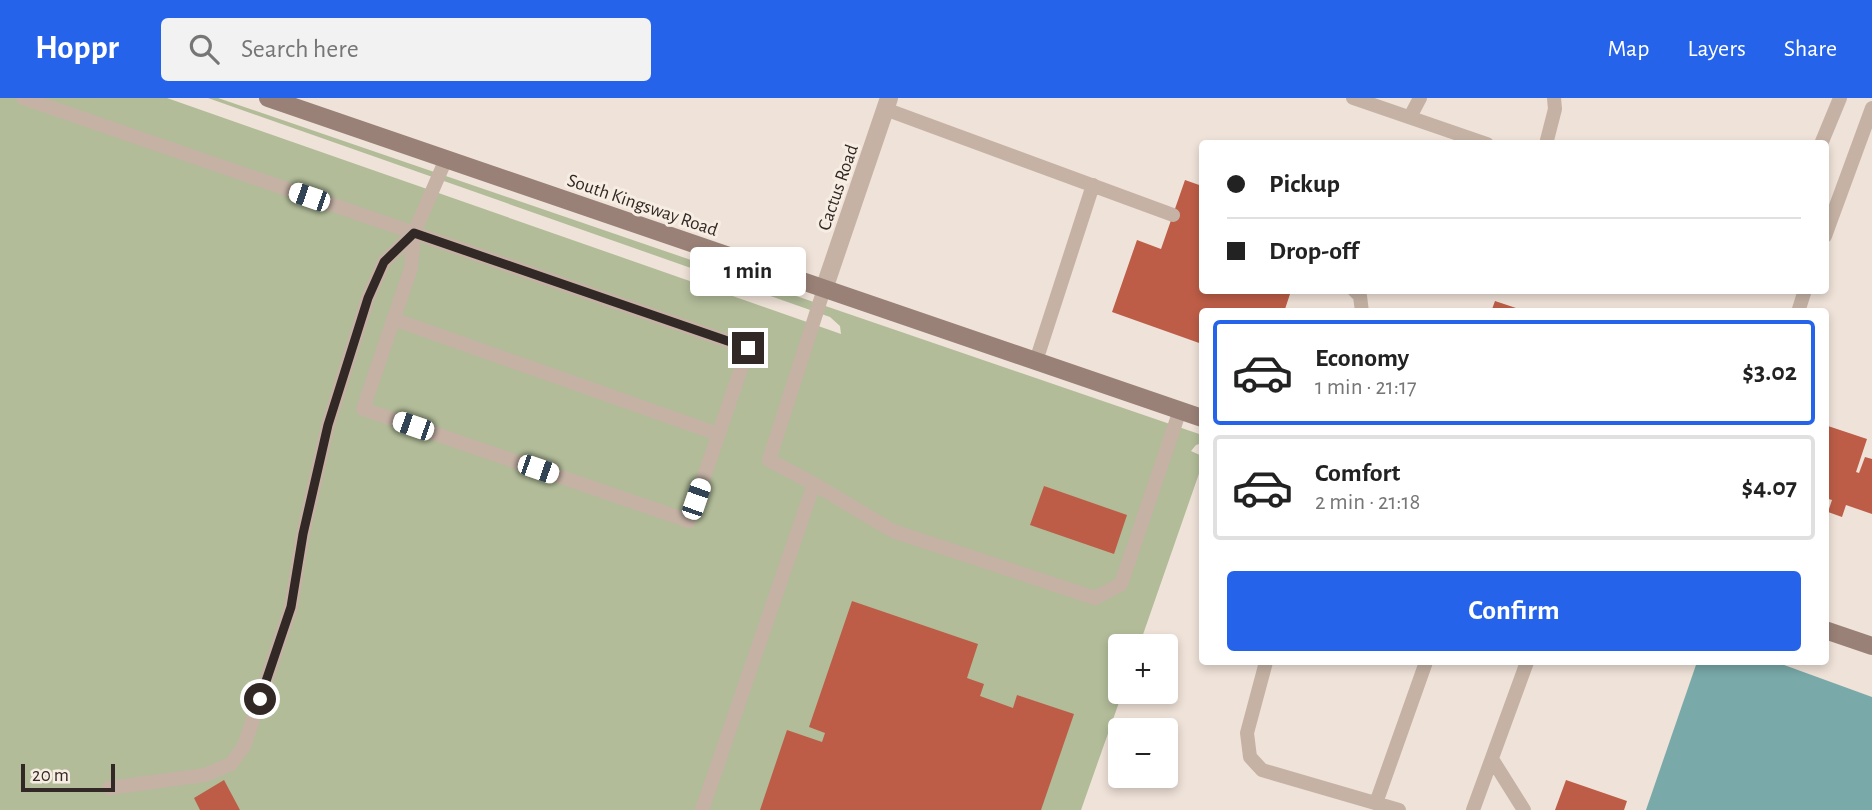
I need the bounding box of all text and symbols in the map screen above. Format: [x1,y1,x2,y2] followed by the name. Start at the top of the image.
[161,18,651,81] search box
[185,30,223,68] icon: search
[35,32,119,65] text: Hoppr
[241,36,359,62] text: Search here
[1607,37,1649,61] text: Map
[1687,37,1746,61] text: Layers
[1784,37,1837,61] text: Share
[815,142,862,233] street label: Cactus Road
[565,171,720,240] street label: South Kingsway Road
[1269,171,1340,197] text: Pickup
[286,180,333,214] car
[1269,238,1358,264] text: Drop-off
[690,246,806,296] callout: 1 min
[724,260,772,283] text: 1 min
[732,332,764,364] route end
[1231,341,1294,404] icon: car
[1315,345,1409,371] text: Economy
[1742,359,1797,385] text: $3.02
[1315,376,1417,399] text: 1 min · 21:17
[390,409,437,443] car
[515,452,562,486] car
[1231,456,1294,519] icon: car
[1315,460,1400,486] text: Comfort
[1741,474,1797,500] text: $4.07
[680,476,713,522] car
[1315,491,1420,514] text: 2 min · 21:18
[1227,571,1801,651] button: Confirm
[1108,634,1178,788] map controls
[1108,634,1178,704] button: +
[244,683,276,715] route start
[1108,718,1178,788] button: −
[21,761,116,793] scale bar
[32,766,69,785] text: 20 m

